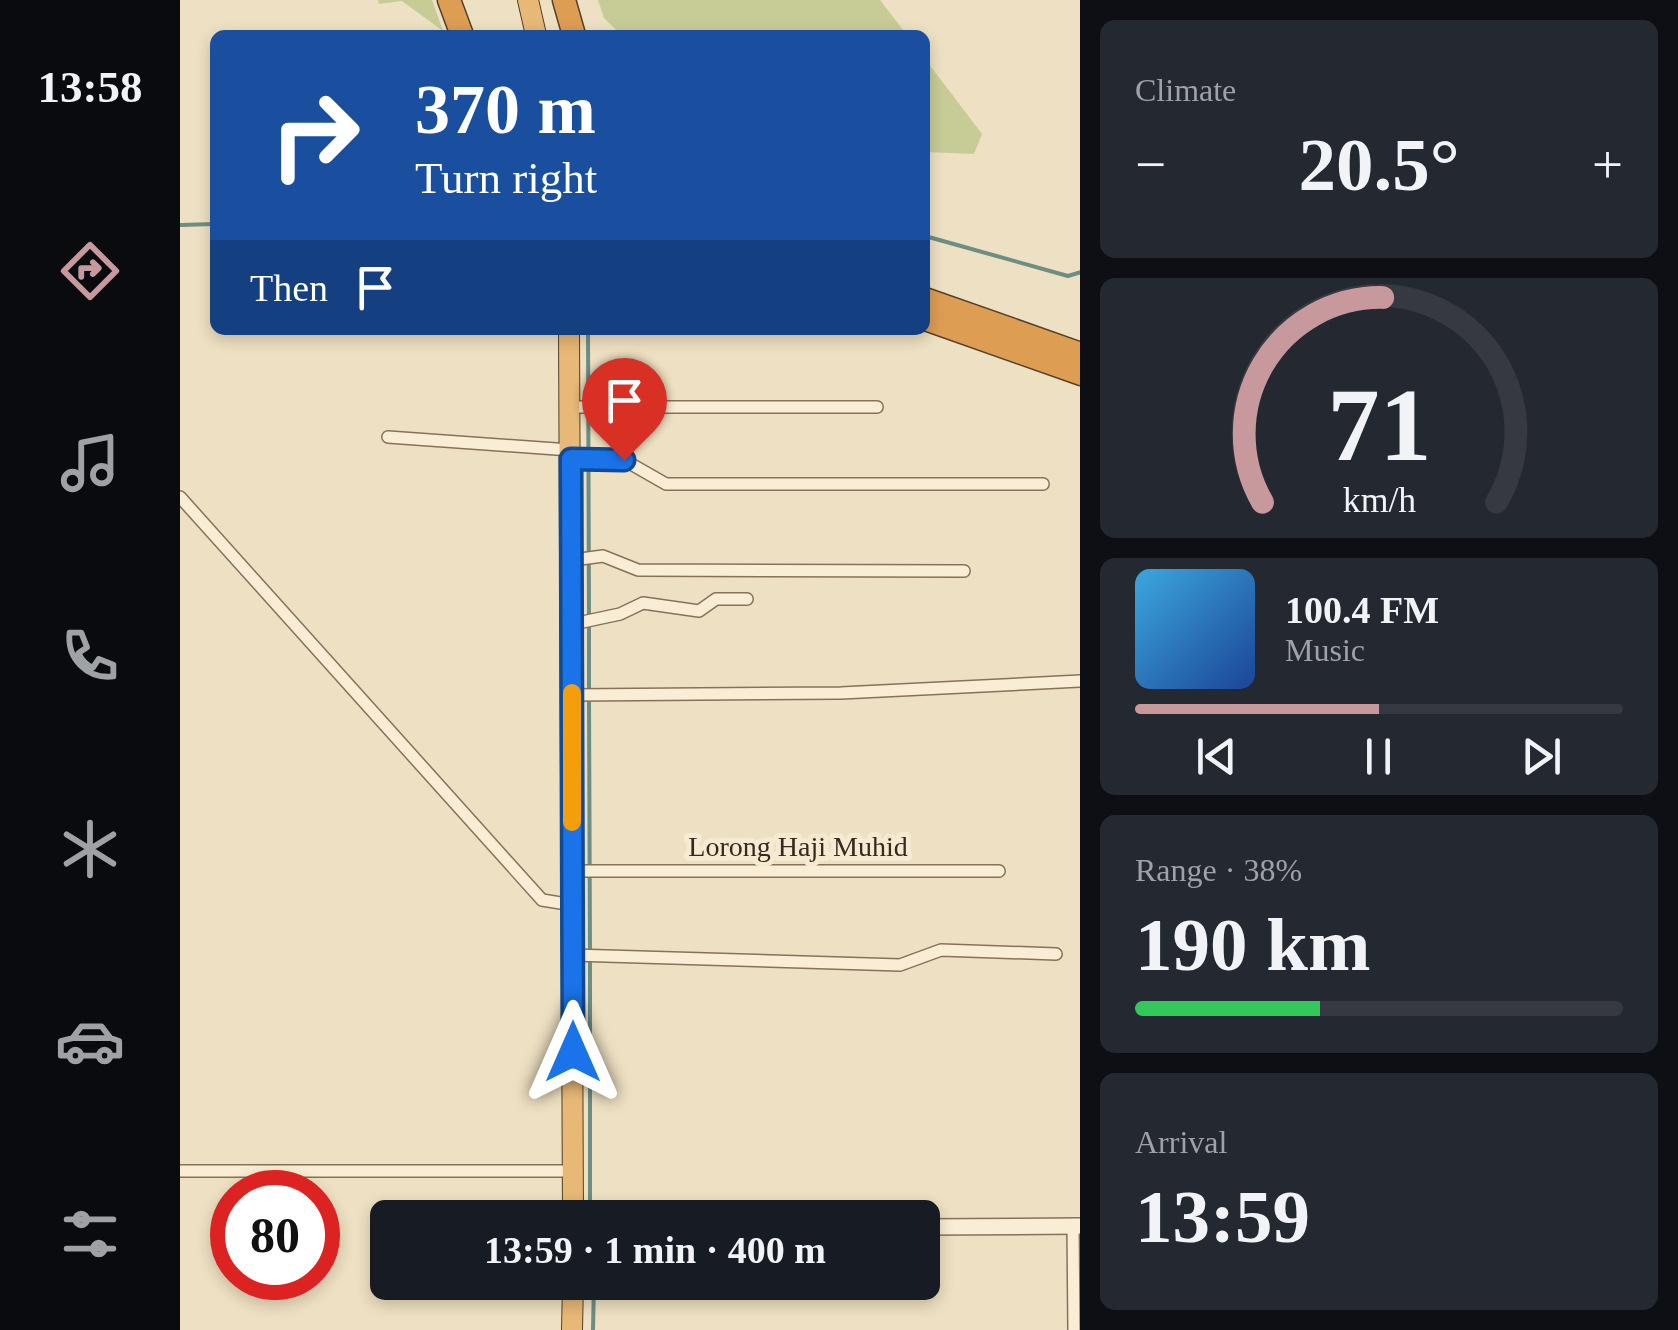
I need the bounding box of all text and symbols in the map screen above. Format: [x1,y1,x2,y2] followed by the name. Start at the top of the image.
[38,62,143,112] text: 13:58
[250,70,380,200] icon: right
[415,71,596,148] text: 370 m
[1135,72,1236,108] text: Climate
[1298,123,1460,206] text: 20.5°
[1135,134,1166,195] text: −
[1592,134,1623,195] text: +
[415,153,597,203] text: Turn right
[55,236,125,306] icon: directions
[348,260,403,315] icon: arrive
[250,267,328,309] text: Then
[582,358,667,461] pin
[1327,367,1431,482] text: 71
[597,373,652,428] icon: arrive
[55,428,125,498] icon: music
[1342,480,1416,520] text: km/h
[1285,589,1439,631] text: 100.4 FM
[55,621,125,691] icon: phone
[1285,632,1365,668] text: Music
[1189,729,1244,784] icon: previous
[1351,729,1406,784] icon: pause
[1514,729,1569,784] icon: next
[55,814,125,884] icon: climate
[688,831,908,862] street label: Lorong Haji Muhid
[1135,852,1302,888] text: Range · 38%
[1135,903,1370,986] text: 190 km
[521,1000,625,1104] position arrow
[55,1006,125,1076] icon: car
[1135,1124,1227,1160] text: Arrival
[210,1170,340,1300] speed limit sign: 80
[1135,1175,1310,1258] text: 13:59
[55,1199,125,1269] icon: filters
[484,1229,826,1271] text: 13:59 · 1 min · 400 m

